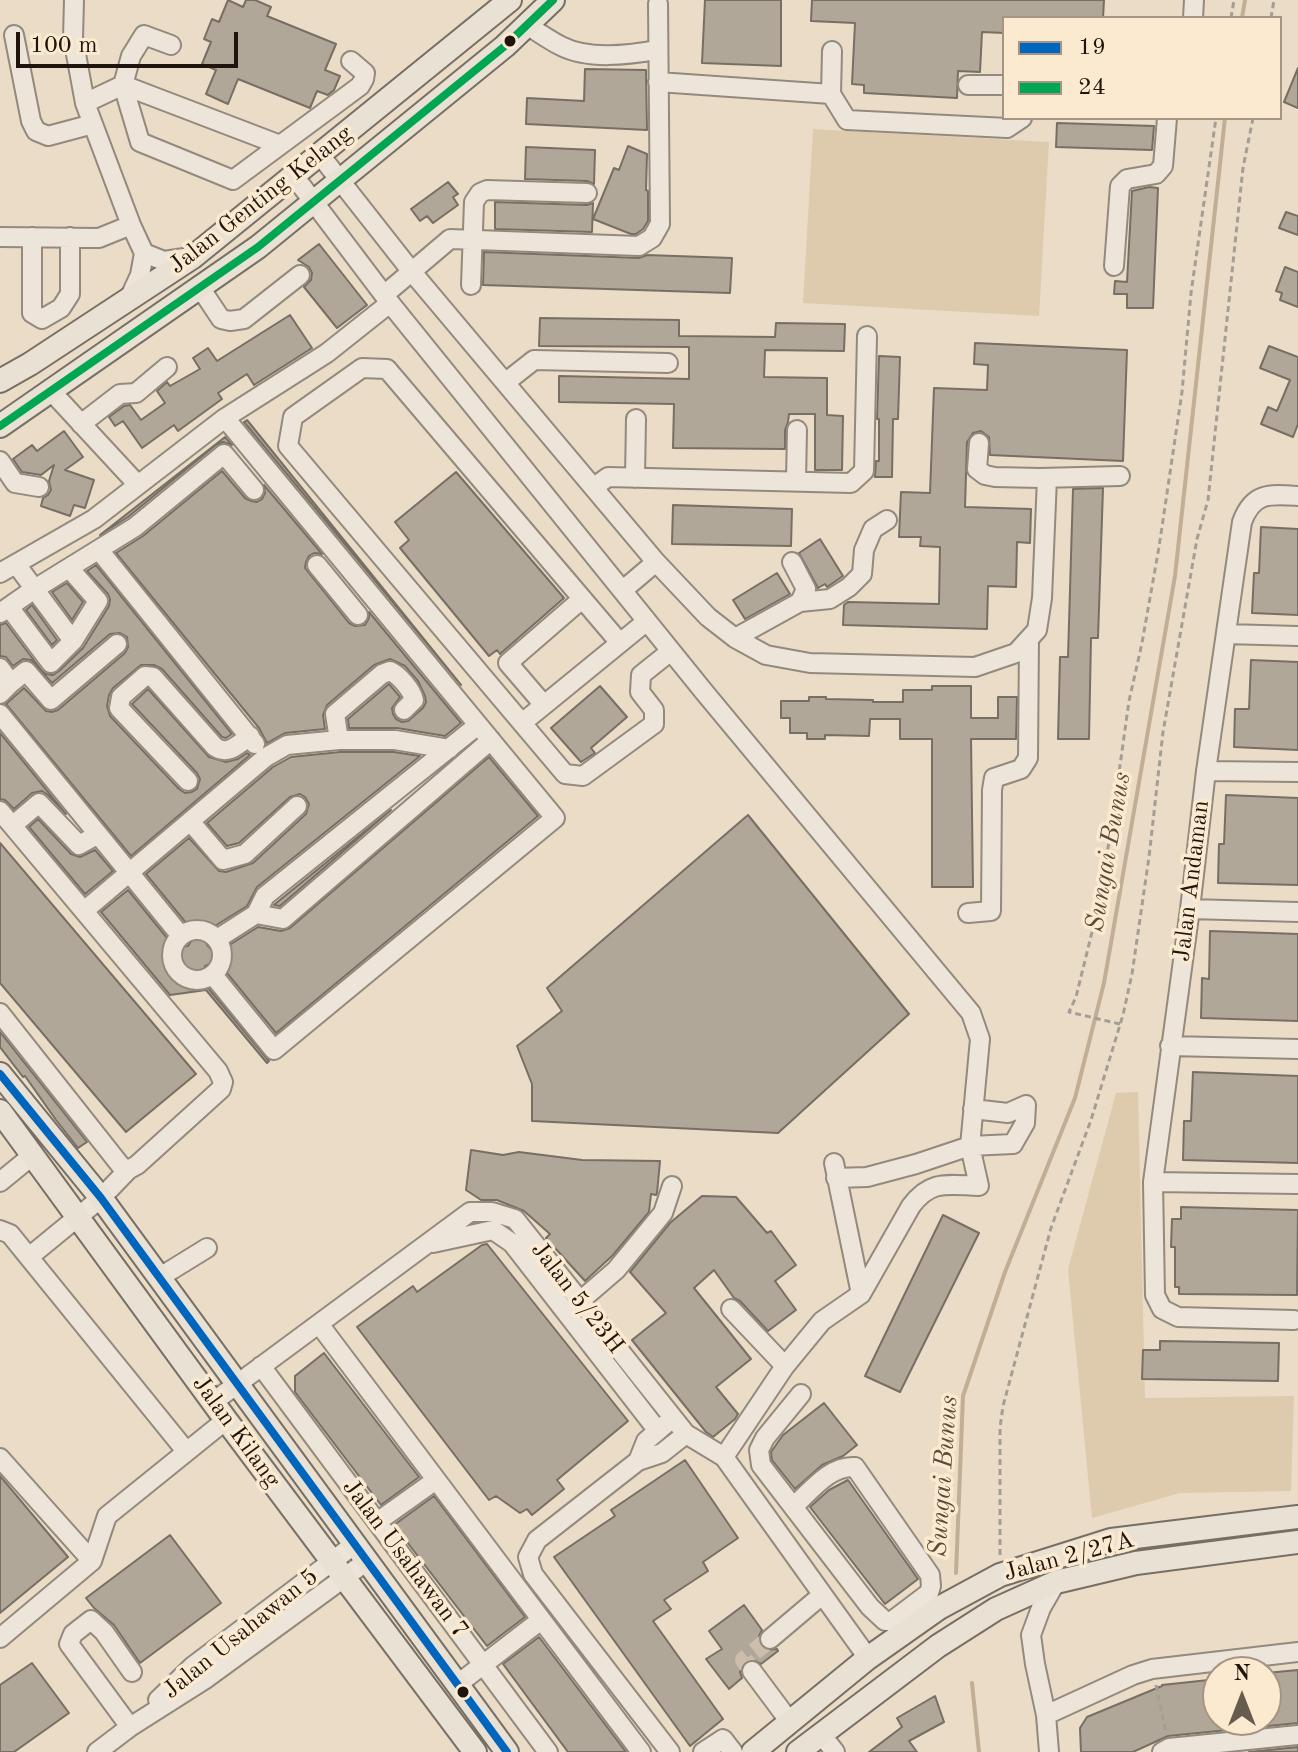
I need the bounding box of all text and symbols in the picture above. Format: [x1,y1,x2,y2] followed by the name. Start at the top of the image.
[20,16,242,66] scale bar
[1002,16,1282,120] legend
[502,33,518,49] unlabelled marker
[30,34,98,58] text: 100 m
[1078,36,1106,60] text: 19
[1078,76,1106,100] text: 24
[163,119,359,281] street label: Jalan Genting Kelang
[1080,770,1138,934] water label: Sungai Bunus
[1168,799,1216,963] street label: Jalan Andaman
[524,1236,630,1360] street label: Jalan 5/23H
[186,1370,286,1494] street label: Jalan Kilang
[923,1394,965,1558] water label: Sungai Bunus
[336,1474,474,1644] street label: Jalan Usahawan 7
[1001,1526,1137,1588] street label: Jalan 2/27A
[158,1563,324,1705] street label: Jalan Usahawan 5
[1202,1656,1282,1736] north arrow
[1234,1663,1250,1685] text: N
[455,1684,471,1700] unlabelled marker

